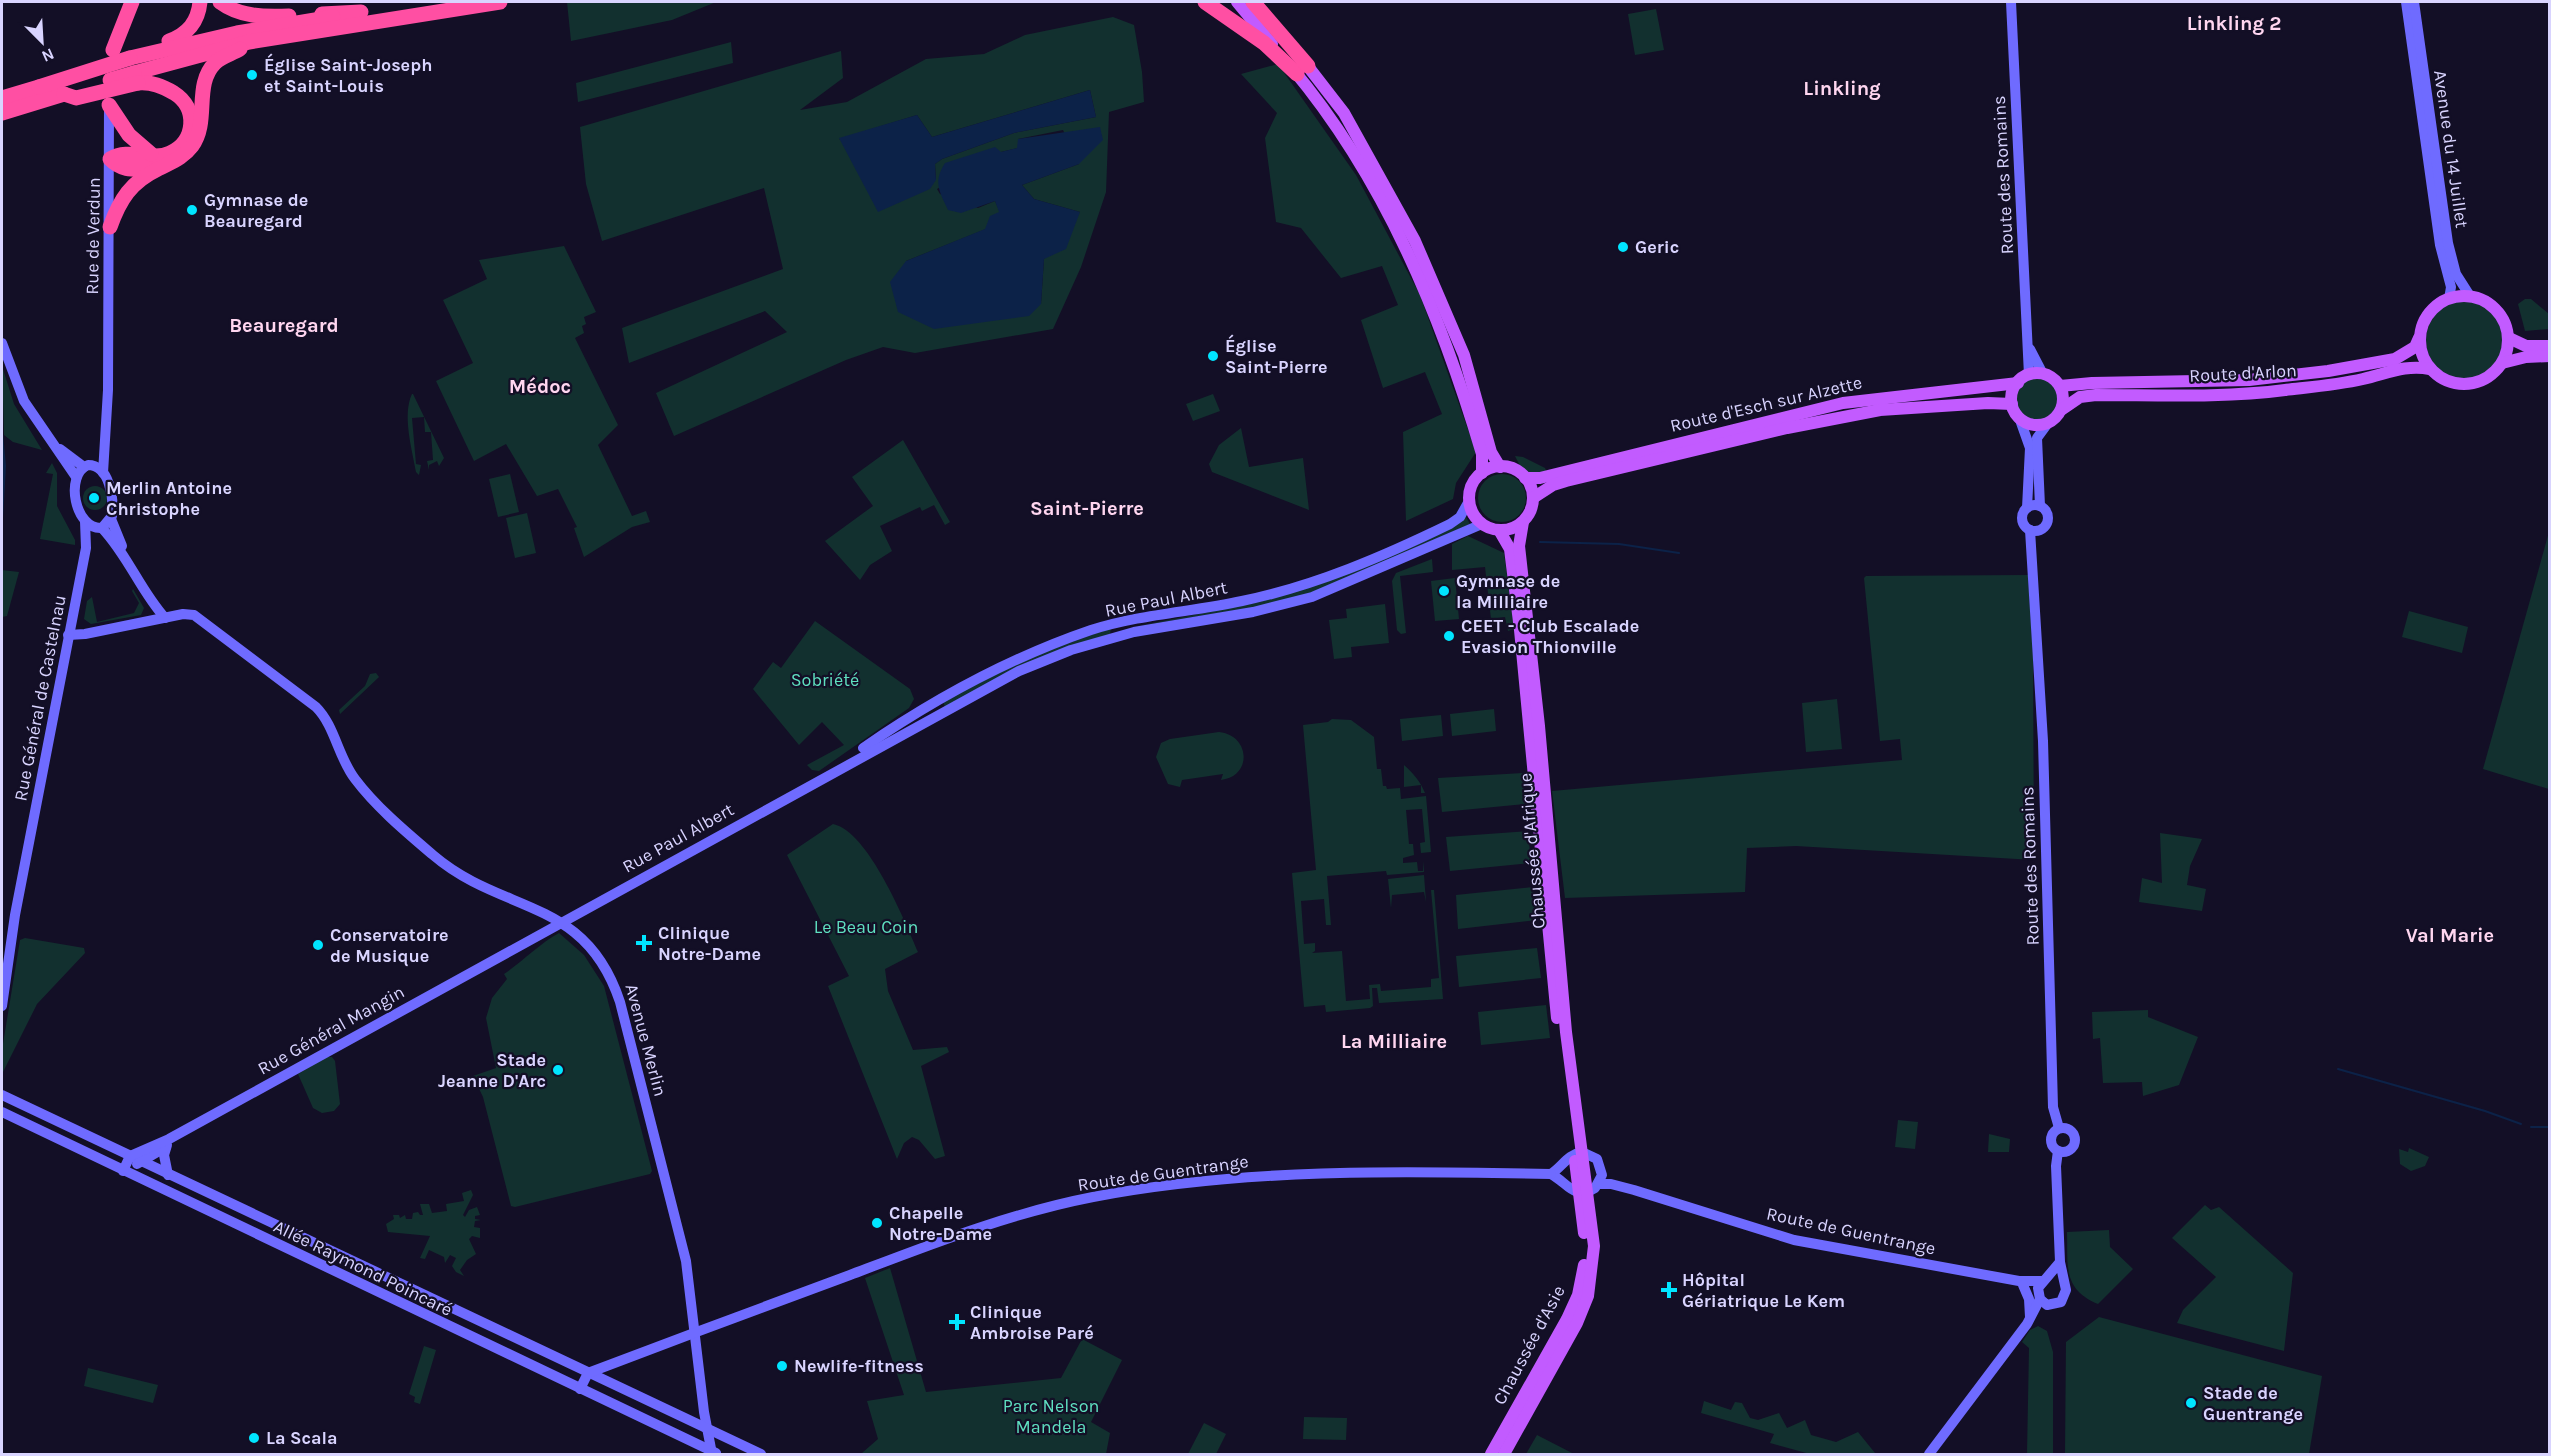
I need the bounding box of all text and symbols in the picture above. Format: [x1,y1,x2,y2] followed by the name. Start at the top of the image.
[12,12,72,72] north arrow
[2187,12,2281,35] district label: Linkling 2
[39,44,57,66] text: N
[264,53,432,97] place label: Église Saint-Joseph et Saint-Louis
[245,68,259,82] marker: Église Saint-Joseph et Saint-Louis
[2429,69,2473,230] street label: Avenue du 14 Juillet
[1803,77,1881,100] district label: Linkling
[1988,95,2018,255] street label: Route des Romains
[81,177,105,295] street label: Rue de Verdun
[204,189,308,232] place label: Gymnase de Beauregard
[185,203,199,217] marker: Gymnase de Beauregard
[1635,236,1679,258] place label: Geric
[1616,240,1630,254] marker: Geric
[229,314,339,337] district label: Beauregard
[1225,334,1328,378] place label: Église Saint-Pierre
[1206,349,1220,363] marker: Église Saint-Pierre
[2189,359,2297,387] street label: Route d'Arlon
[1668,371,1864,437] street label: Route d'Esch sur Alzette
[509,375,571,398] district label: Médoc
[106,477,232,520] place label: Merlin Antoine Christophe
[87,491,101,505] marker: Merlin Antoine Christophe
[1030,497,1144,520] district label: Saint-Pierre
[1456,570,1560,613] place label: Gymnase de la Milliaire
[1103,576,1229,622] street label: Rue Paul Albert
[1437,584,1451,598] marker: Gymnase de la Milliaire
[9,593,71,803] street label: Rue Général de Castelnau
[1461,615,1639,658] place label: CEET - Club Escalade Evasion Thionville
[1442,629,1456,643] marker: CEET - Club Escalade Evasion Thionville
[791,669,859,691] park label: Sobriété
[1514,772,1550,930] street label: Chaussée d'Afrique
[2016,786,2044,946] street label: Route des Romains
[618,798,738,878] street label: Rue Paul Albert
[814,916,918,938] park label: Le Beau Coin
[658,922,761,965] place label: Clinique Notre-Dame
[330,924,449,967] place label: Conservatoire de Musique
[2406,924,2494,947] district label: Val Marie
[635,934,653,952] marker: Clinique Notre-Dame
[311,938,325,952] marker: Conservatoire de Musique
[254,980,408,1080] street label: Rue Général Mangin
[620,981,672,1099] street label: Avenue Merlin
[1341,1030,1447,1053] district label: La Milliaire
[438,1049,546,1092] place label: Stade Jeanne D'Arc
[551,1063,565,1077] marker: Stade Jeanne D'Arc
[1076,1150,1250,1196] street label: Route de Guentrange
[889,1202,992,1245] place label: Chapelle Notre-Dame
[1764,1202,1938,1260] street label: Route de Guentrange
[270,1215,456,1321] street label: Allée Raymond Poincaré
[870,1216,884,1230] marker: Chapelle Notre-Dame
[1682,1269,1845,1312] place label: Hôpital Gériatrique Le Kem
[1660,1281,1678,1299] marker: Hôpital Gériatrique Le Kem
[1488,1282,1570,1408] street label: Chaussée d'Asie
[970,1301,1094,1344] place label: Clinique Ambroise Paré
[948,1313,966,1331] marker: Clinique Ambroise Paré
[794,1355,924,1377] place label: Newlife-fitness
[775,1359,789,1373] marker: Newlife-fitness
[2203,1382,2303,1425] place label: Stade de Guentrange
[1003,1395,1099,1438] park label: Parc Nelson Mandela
[2184,1396,2198,1410] marker: Stade de Guentrange
[266,1427,338,1449] place label: La Scala
[247,1431,261,1445] marker: La Scala

